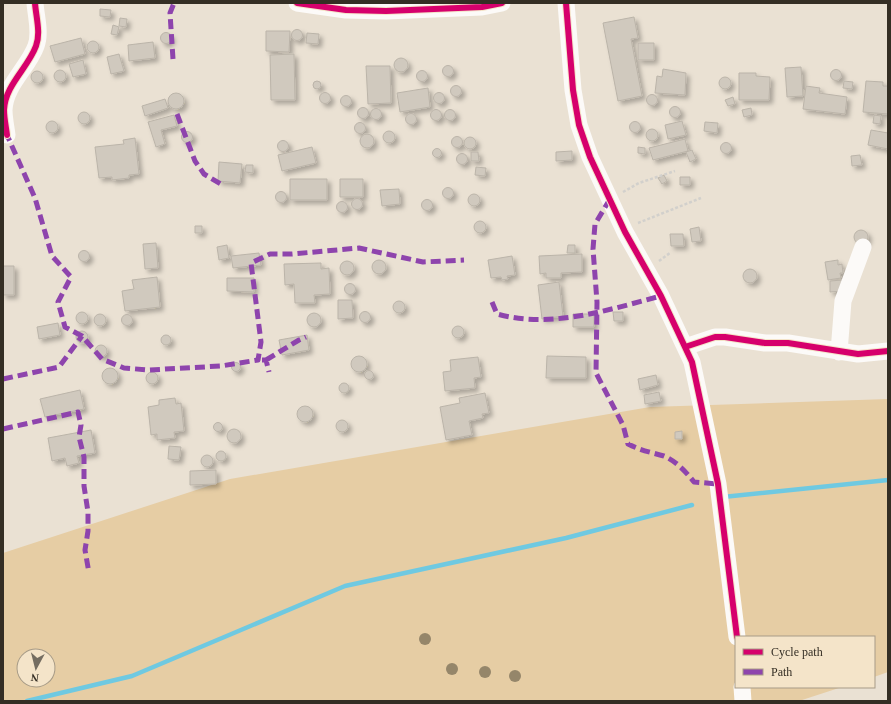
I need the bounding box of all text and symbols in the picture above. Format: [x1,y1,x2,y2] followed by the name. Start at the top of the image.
[735,636,875,688] legend
[771,645,823,659] text: Cycle path
[16,648,56,688] north arrow
[771,665,792,679] text: Path
[30,671,39,684] text: N

